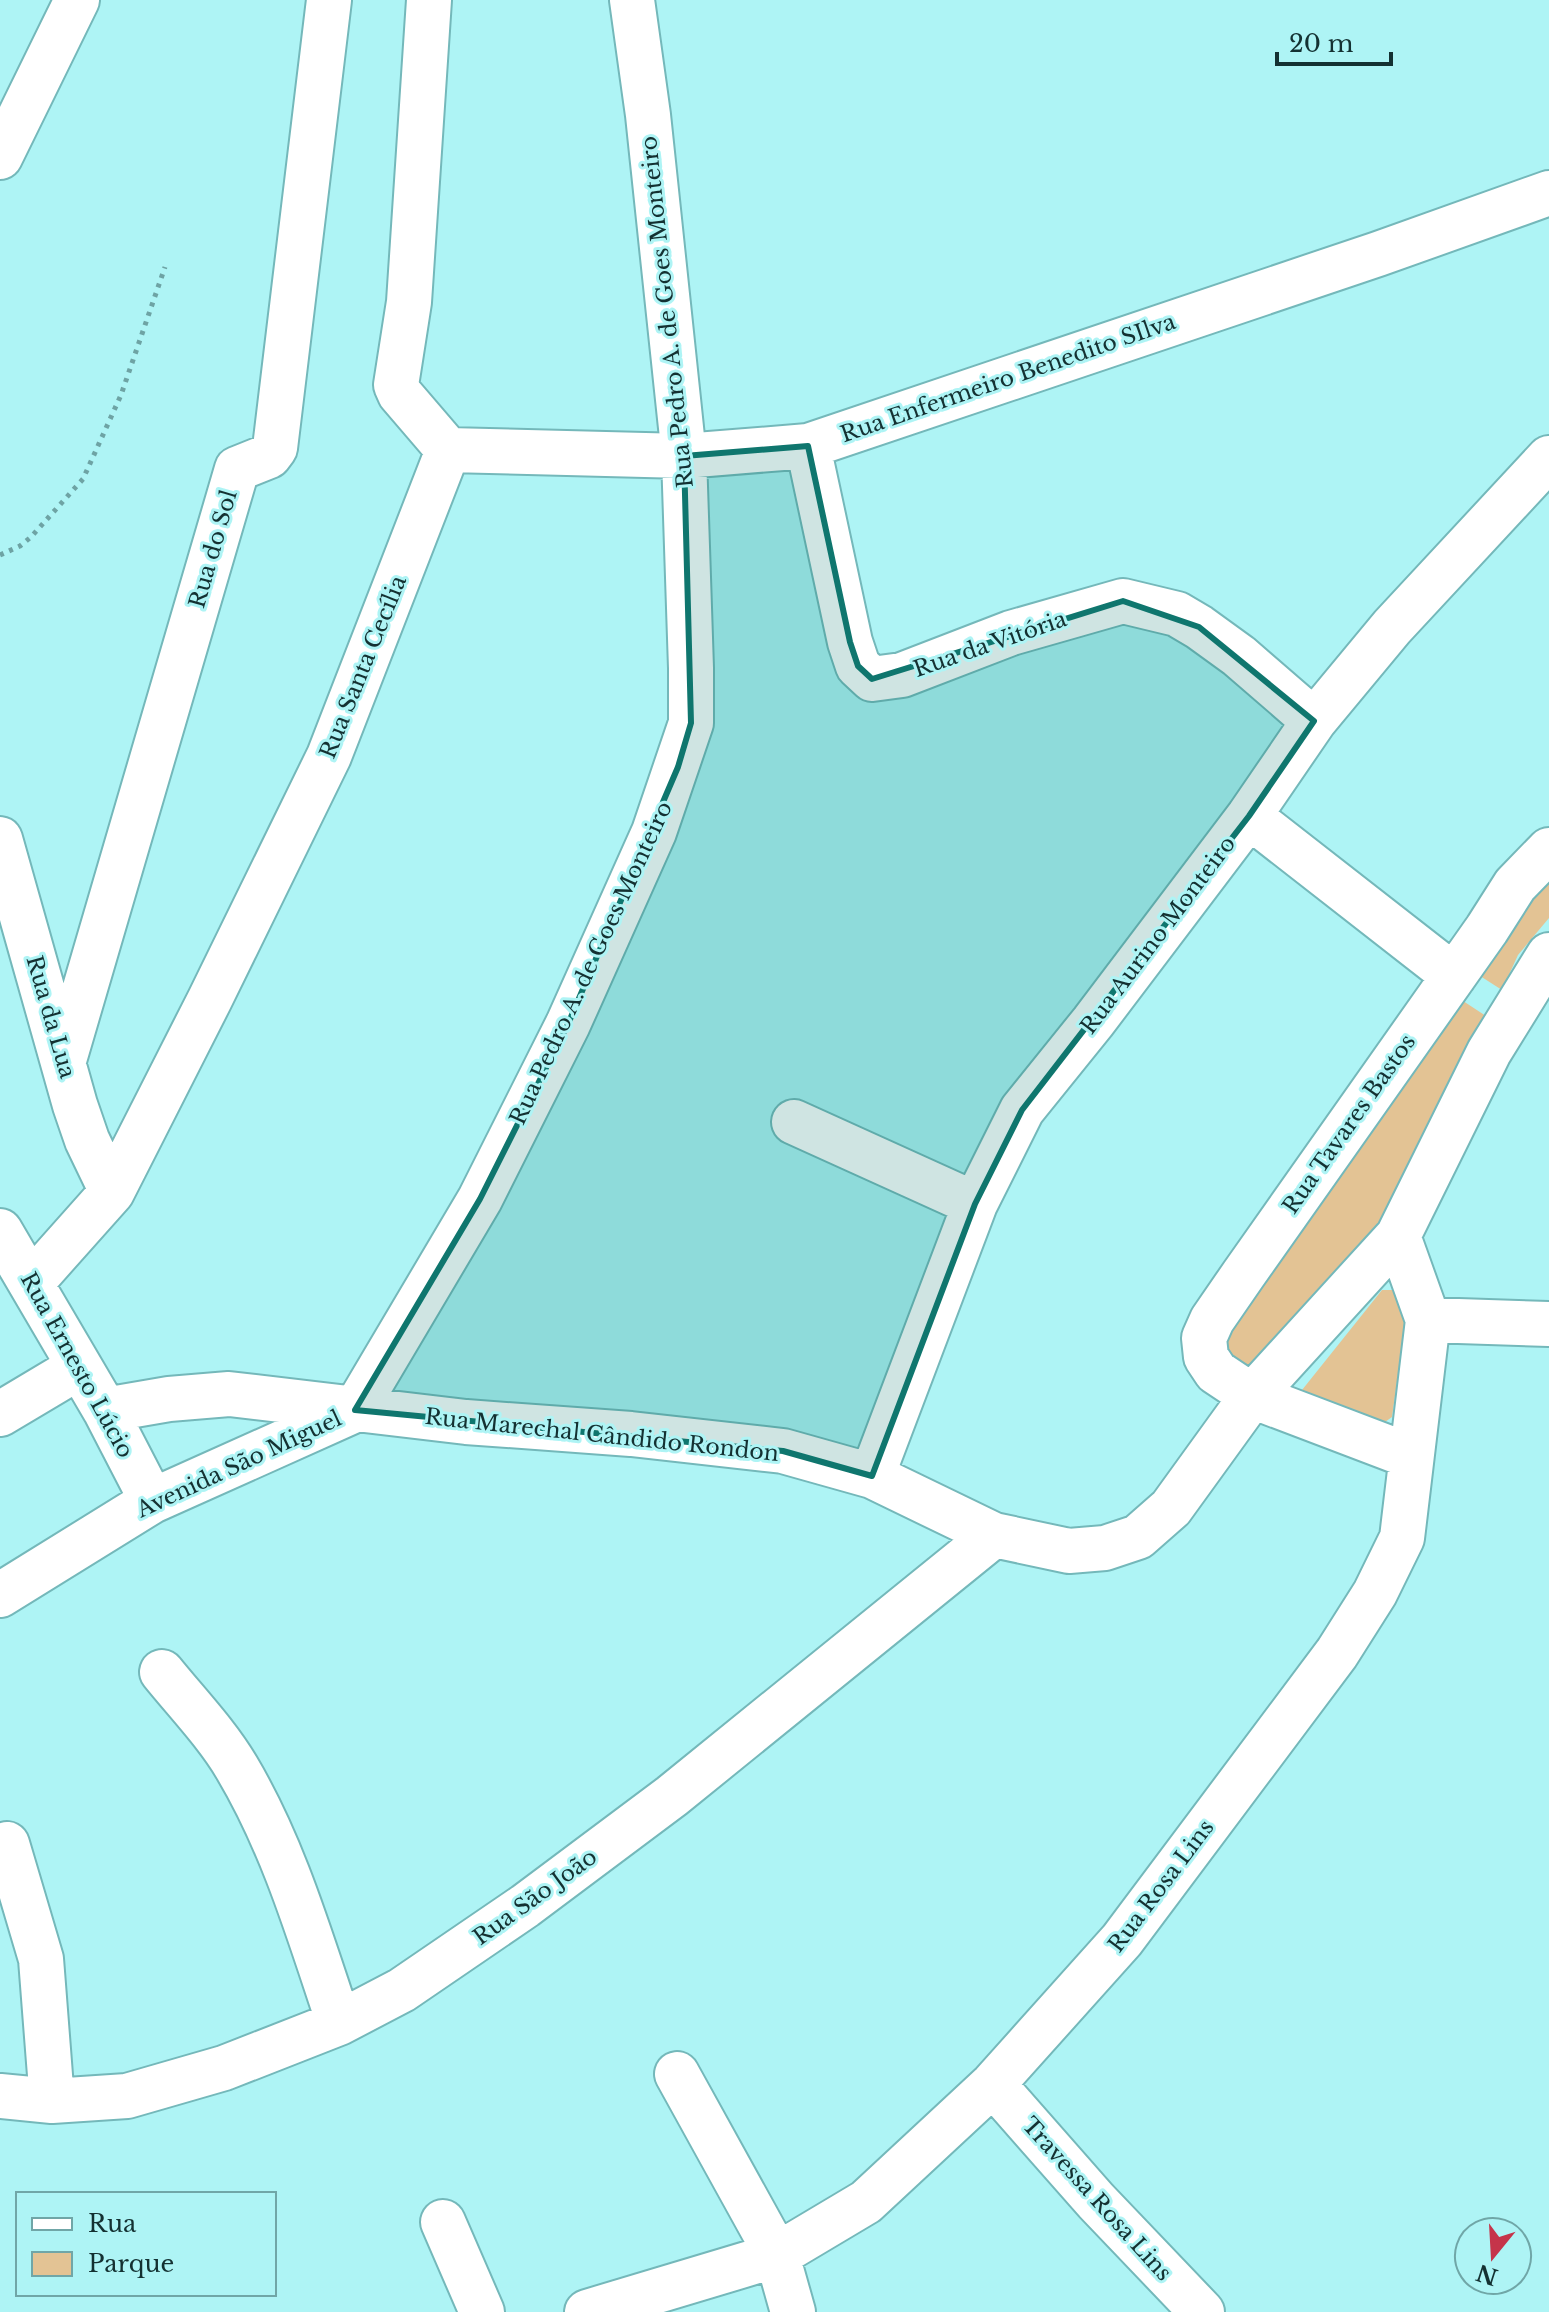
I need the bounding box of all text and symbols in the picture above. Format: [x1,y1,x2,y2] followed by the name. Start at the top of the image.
[1277,16,1391,66] scale bar
[1289,29,1354,58] text: 20 m
[635,135,699,489] street label: Rua Pedro A. de Goes Monteiro
[837,308,1180,448] street label: Rua Enfermeiro Benedito SIlva
[183,487,243,611] street label: Rua do Sol
[314,571,412,762] street label: Rua Santa Cecília
[910,605,1071,683] street label: Rua da Vitória
[504,797,678,1129] street label: Rua Pedro A. de Goes Monteiro
[1075,831,1241,1039] street label: Rua Aurino Monteiro
[21,953,82,1082] street label: Rua da Lua
[1277,1029,1421,1219] street label: Rua Tavares Bastos
[15,1267,139,1463] street label: Rua Ernesto Lúcio
[424,1403,780,1467] street label: Rua Marechal Cândido Rondon
[131,1405,346,1524] street label: Avenida São Miguel
[1102,1814,1220,1958] street label: Rua Rosa Lins
[468,1843,602,1951] street label: Rua São João
[1017,2112,1177,2286] street label: Travessa Rosa Lins
[16,2192,276,2296] legend
[88,2209,137,2238] text: Rua
[1453,2216,1533,2296] north arrow
[88,2249,174,2278] text: Parque
[1473,2258,1501,2291] text: N

